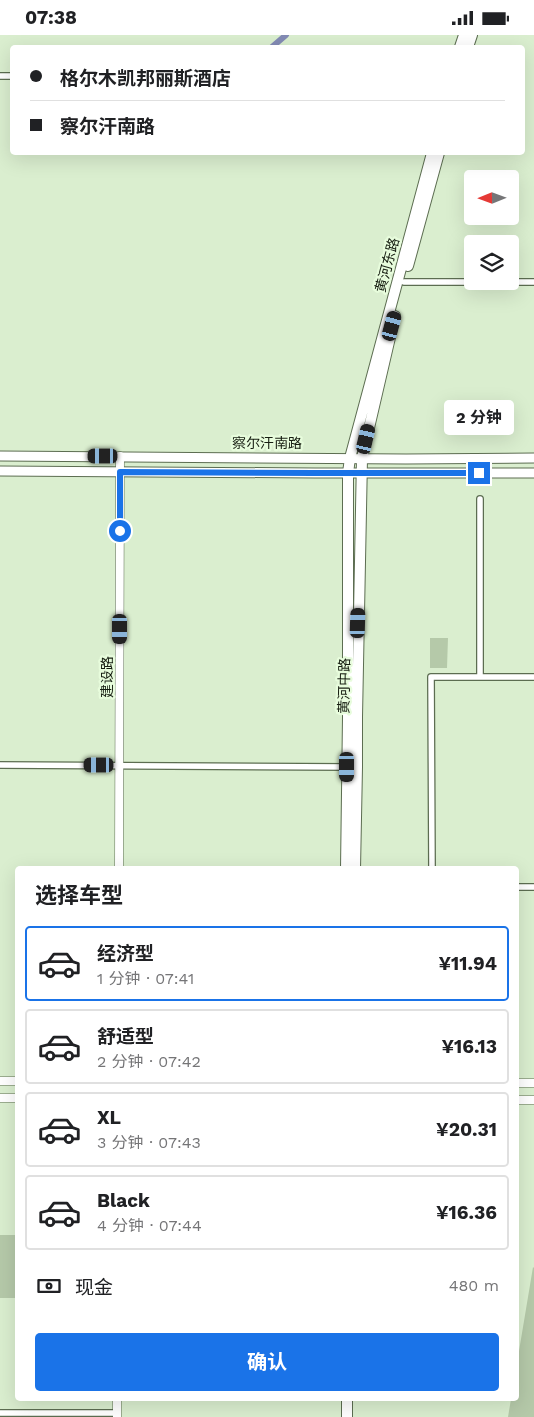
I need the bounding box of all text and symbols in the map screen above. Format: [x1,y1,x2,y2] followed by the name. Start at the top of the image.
[25,6,77,29] text: 07:38
[60,67,231,90] text: 格尔木凯邦丽斯酒店
[60,115,155,138] text: 察尔汗南路
[464,170,519,225] north arrow
[464,170,519,290] map controls
[464,235,519,290] button: layers
[372,236,402,294] street label: 黄河东路
[380,310,403,342] car
[444,401,514,435] callout: 2 分钟
[456,408,502,427] text: 2 分钟
[355,423,376,455] car
[232,435,302,451] street label: 察尔汗南路
[88,449,118,464] car
[468,462,490,484] route end
[109,520,131,542] route start
[349,608,366,638] car
[112,614,127,644] car
[99,656,115,698] street label: 建设路
[336,658,352,714] street label: 黄河中路
[339,752,354,782] car
[84,758,114,773] car
[35,883,123,908] text: 选择车型
[37,941,82,986] icon: car
[97,942,154,965] text: 经济型
[438,952,497,975] text: ¥11.94
[97,969,194,988] text: 1 分钟 · 07:41
[37,1024,82,1069] icon: car
[97,1025,154,1048] text: 舒适型
[441,1035,497,1058] text: ¥16.13
[97,1052,201,1071] text: 2 分钟 · 07:42
[97,1106,121,1129] text: XL
[37,1107,82,1152] icon: car
[436,1118,497,1141] text: ¥20.31
[97,1133,201,1152] text: 3 分钟 · 07:43
[97,1189,150,1212] text: Black
[37,1190,82,1235] icon: car
[436,1201,497,1224] text: ¥16.36
[97,1216,202,1235] text: 4 分钟 · 07:44
[35,1272,63,1300] icon: cash
[75,1276,113,1299] text: 现金
[449,1276,499,1295] text: 480 m
[35,1333,499,1391] button: 确认

